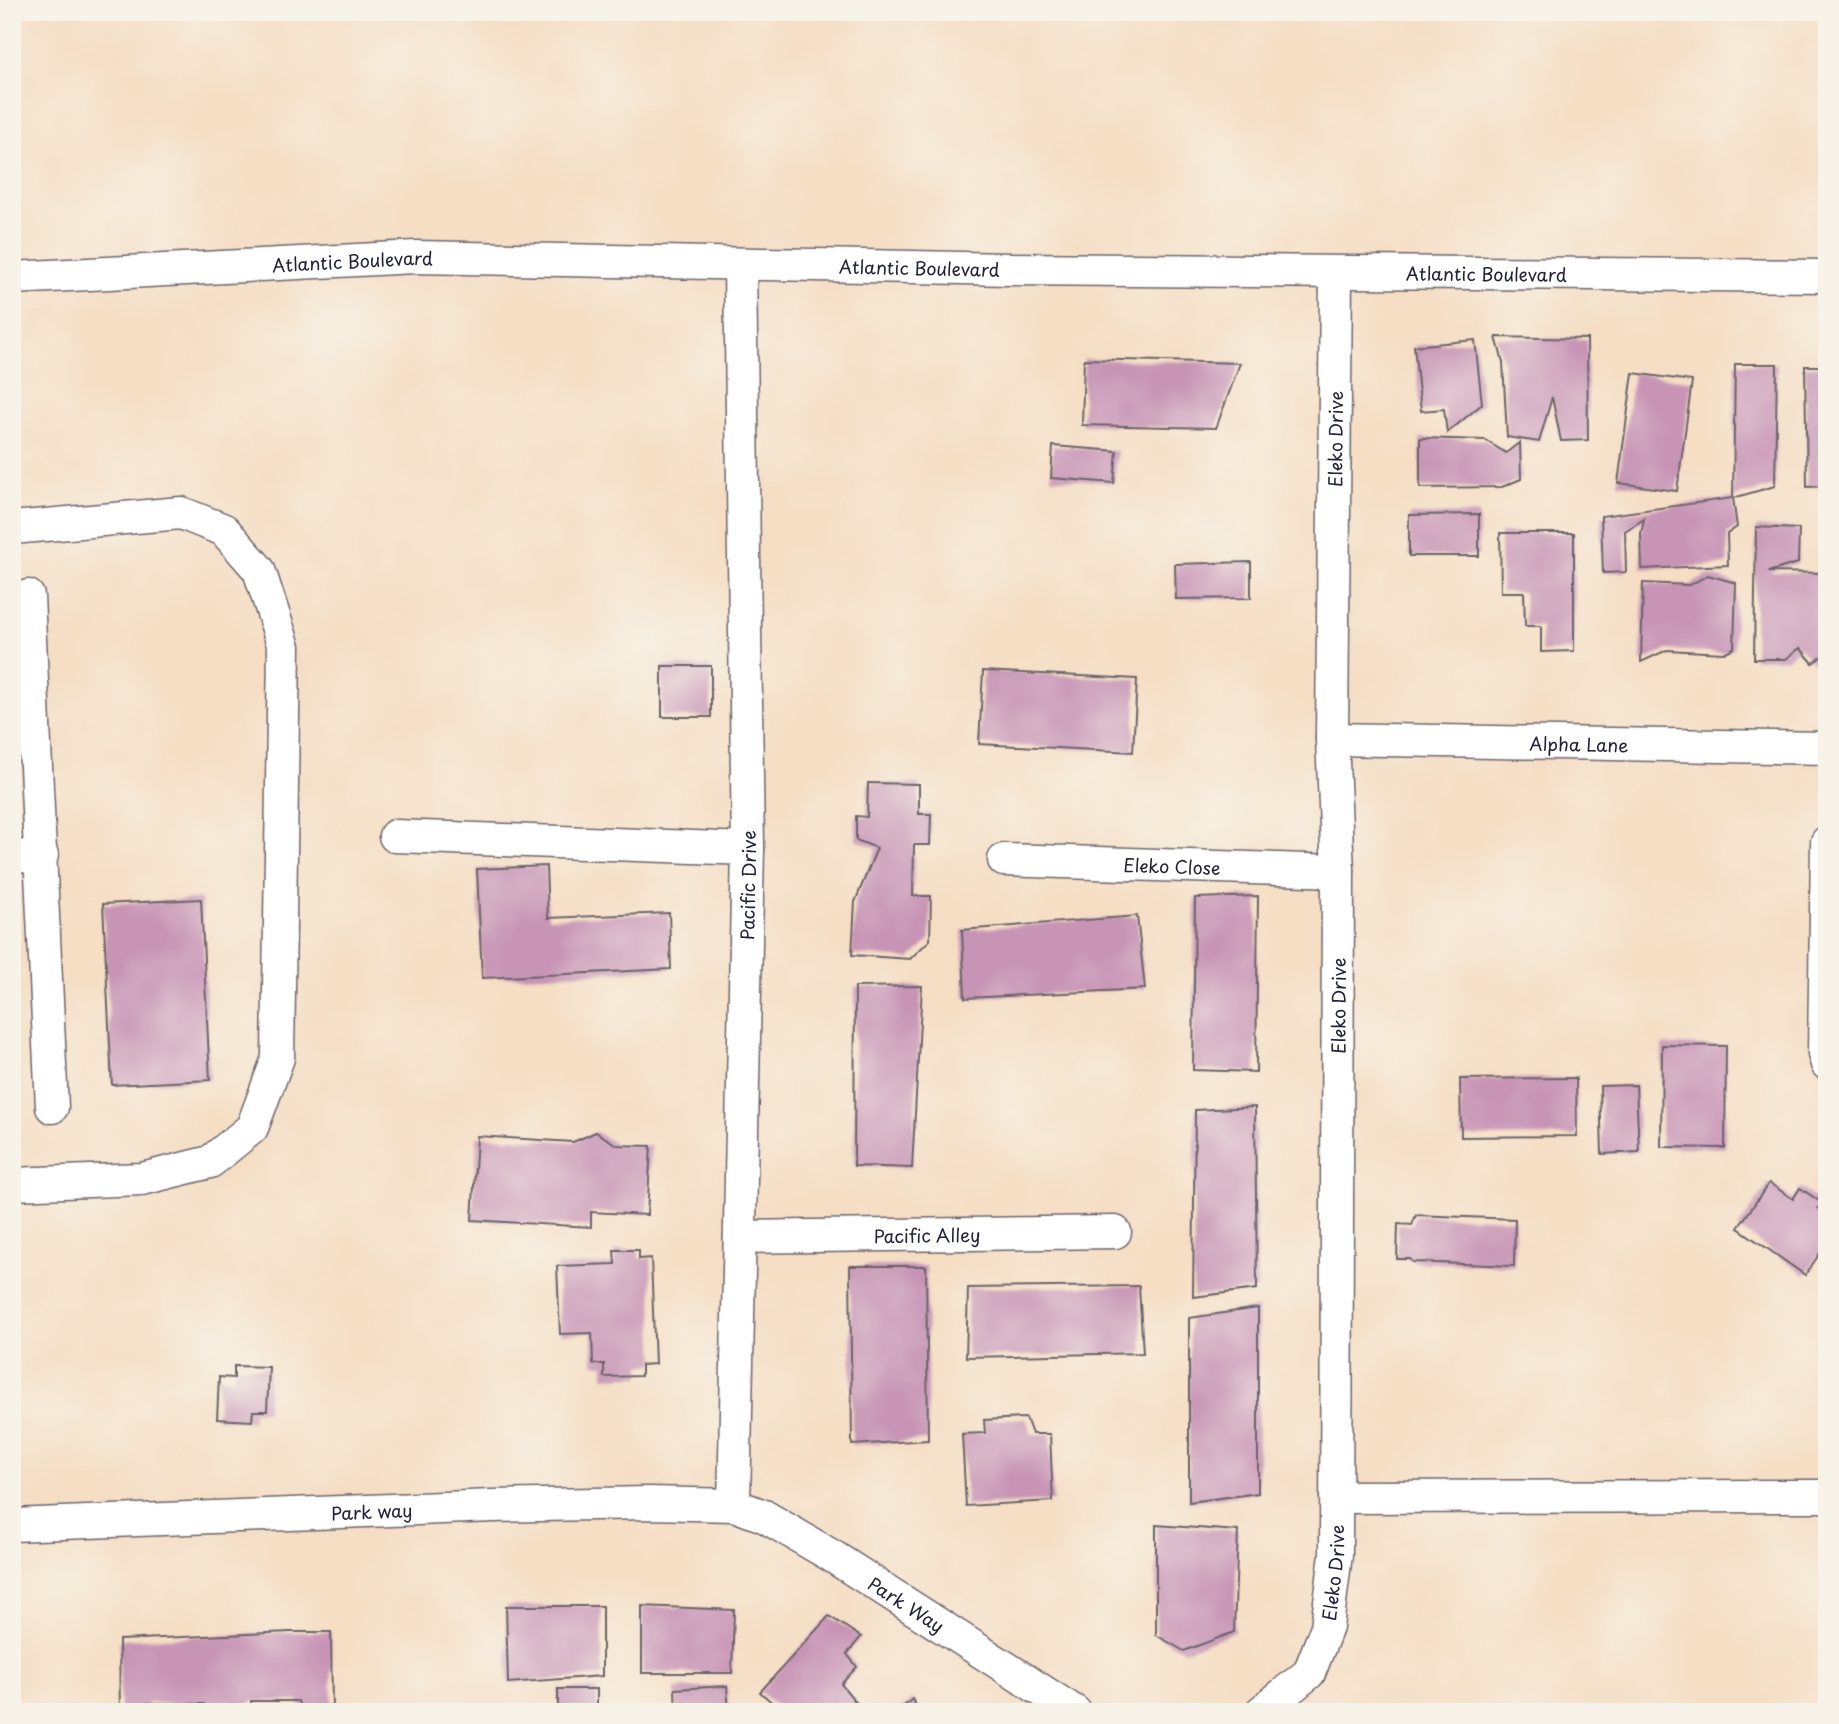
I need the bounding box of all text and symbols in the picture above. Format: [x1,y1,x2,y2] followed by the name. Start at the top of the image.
[271,243,433,278] street label: Atlantic Boulevard
[839,252,1000,282] street label: Atlantic Boulevard
[1406,259,1567,287] street label: Atlantic Boulevard
[1321,391,1348,487] street label: Eleko Drive
[1529,729,1629,758] street label: Alpha Lane
[733,830,762,940] street label: Pacific Drive
[1123,850,1221,881] street label: Eleko Close
[1324,958,1351,1054] street label: Eleko Drive
[873,1220,981,1249] street label: Pacific Alley
[331,1496,413,1526] street label: Park way
[1314,1525,1350,1622] street label: Eleko Drive
[863,1569,950,1639] street label: Park Way

